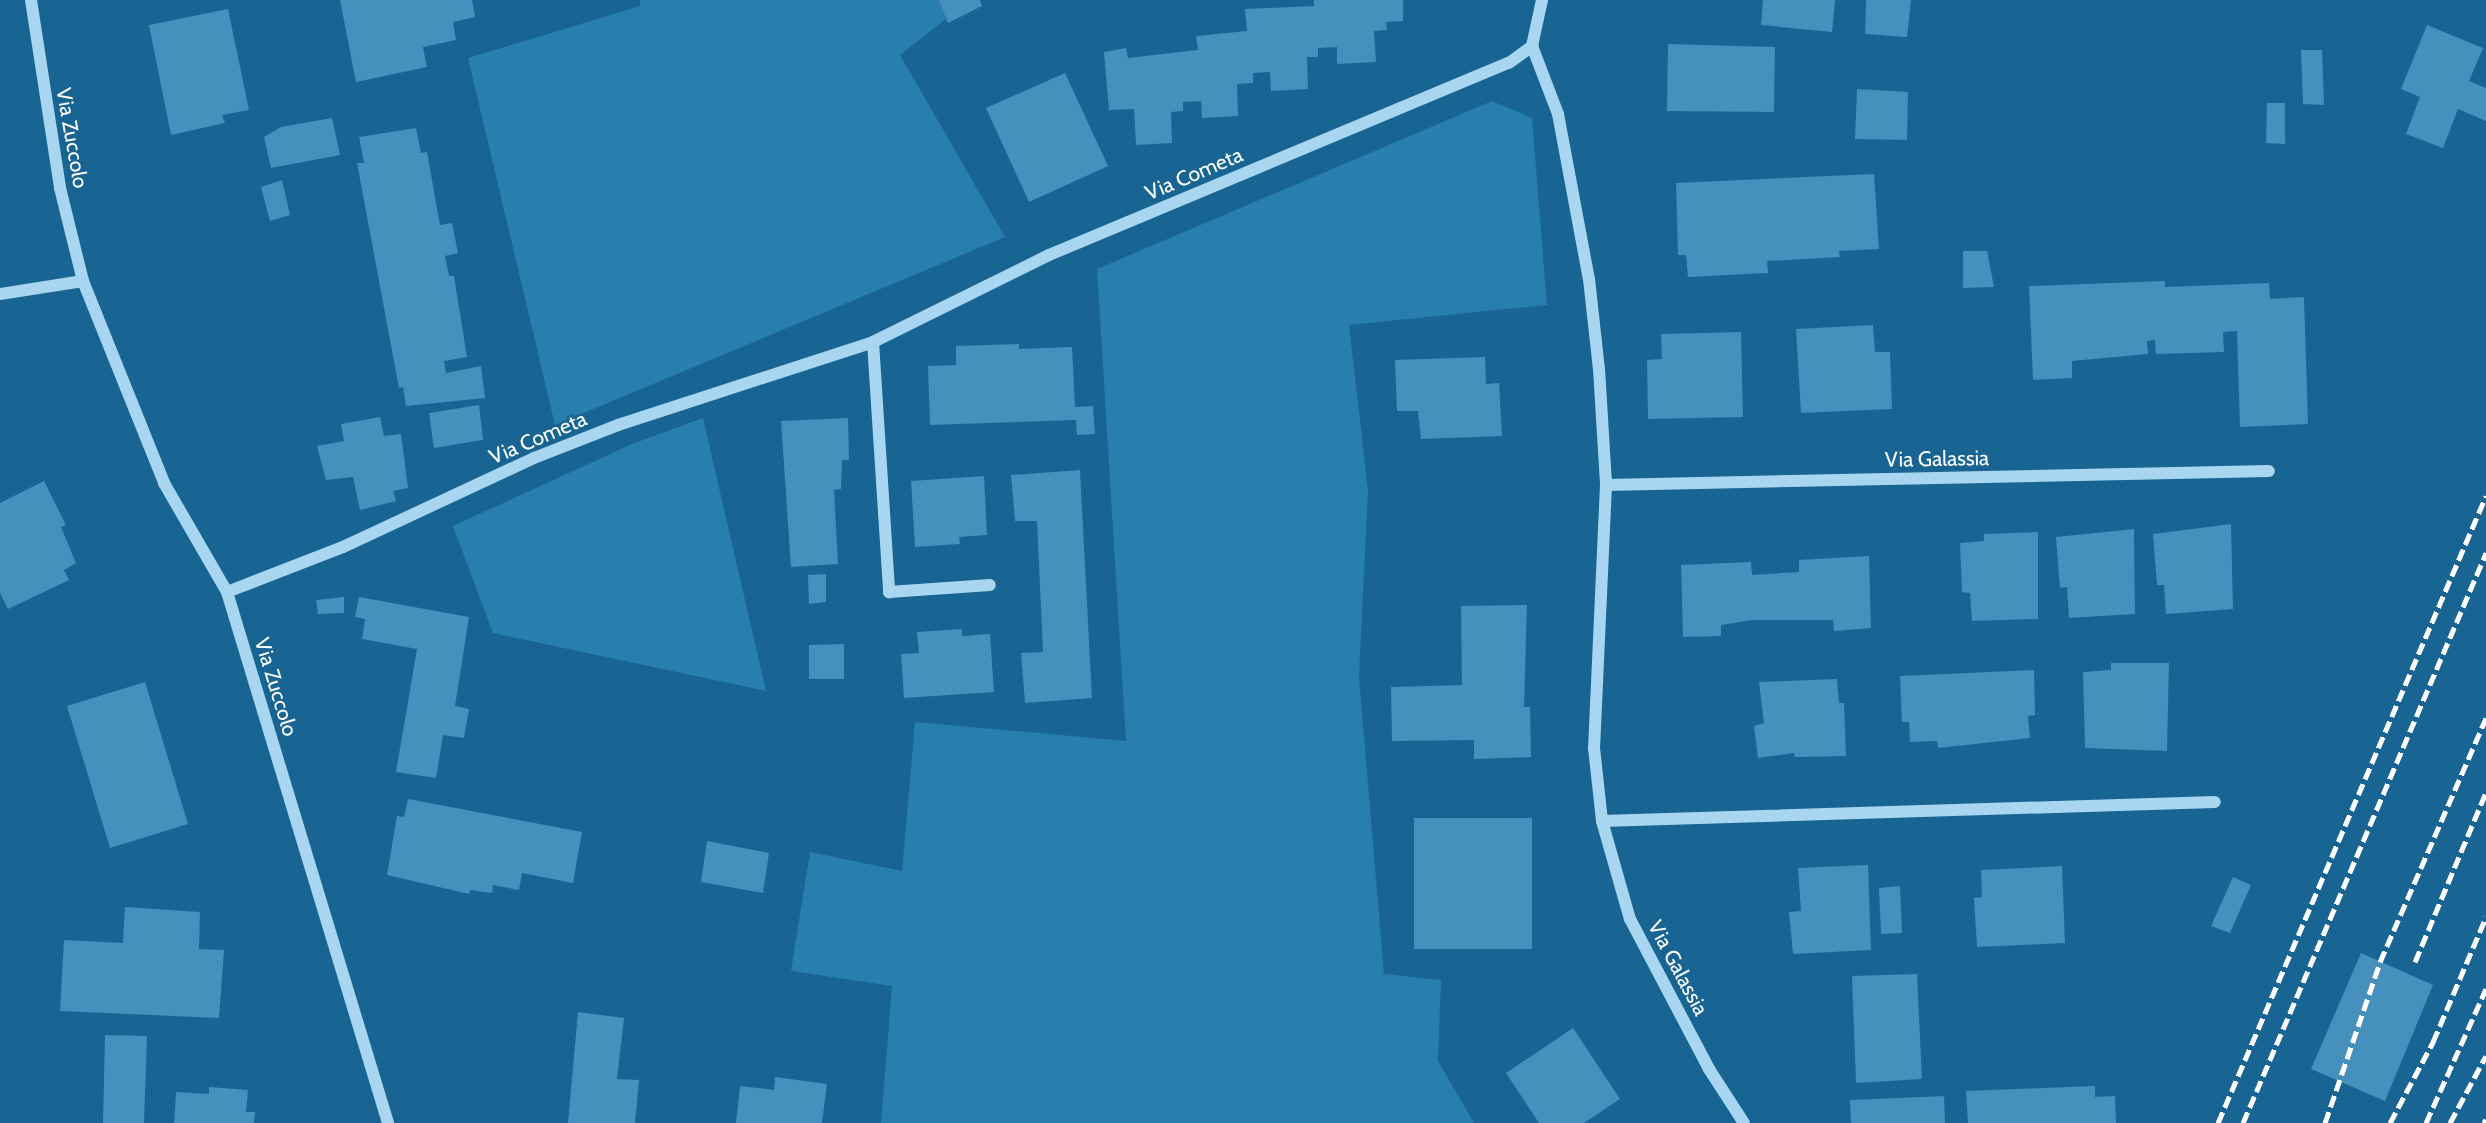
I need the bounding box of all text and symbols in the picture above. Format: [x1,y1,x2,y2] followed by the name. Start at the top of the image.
[51,86,93,190] street label: Via Zuccolo
[1141,142,1247,206] street label: Via Cometa
[485,406,591,470] street label: Via Cometa
[1885,445,1989,473] street label: Via Galassia
[249,635,303,739] street label: Via Zuccolo
[1642,916,1714,1020] street label: Via Galassia

